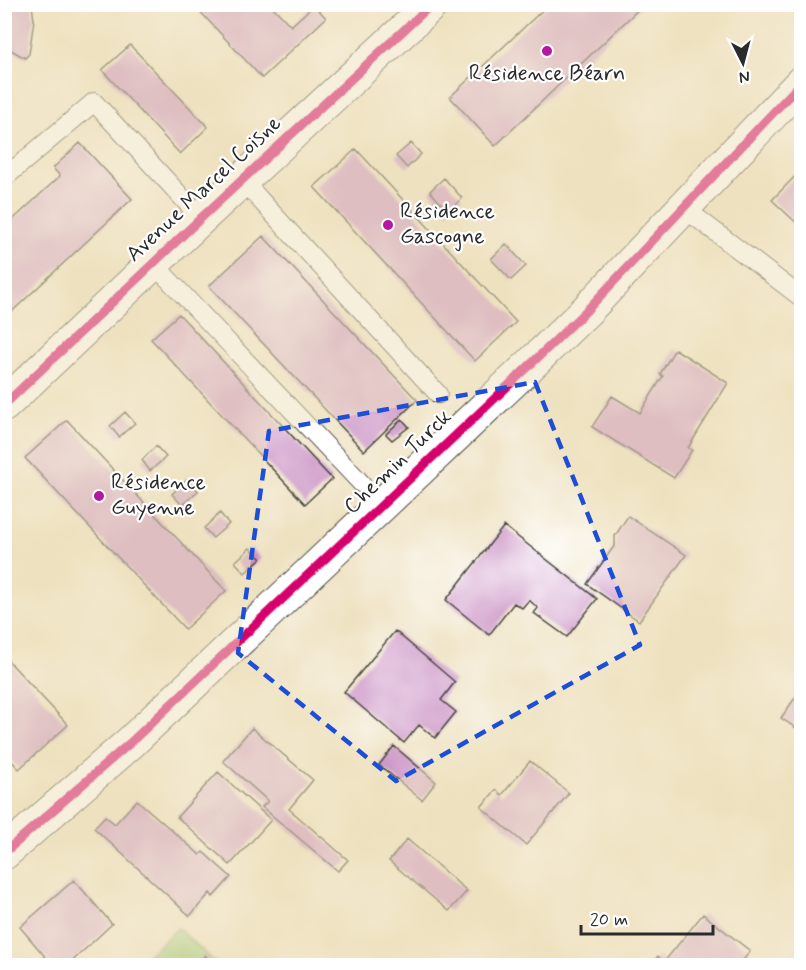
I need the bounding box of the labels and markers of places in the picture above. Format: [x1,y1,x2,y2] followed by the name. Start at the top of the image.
[540,44,554,58] marker: Résidence Béarn
[469,60,625,88] place label: Résidence Béarn
[400,198,495,252] place label: Résidence Gascogne
[381,218,395,232] marker: Résidence Gascogne
[111,469,206,522] place label: Résidence Guyenne
[92,489,106,503] marker: Résidence Guyenne

